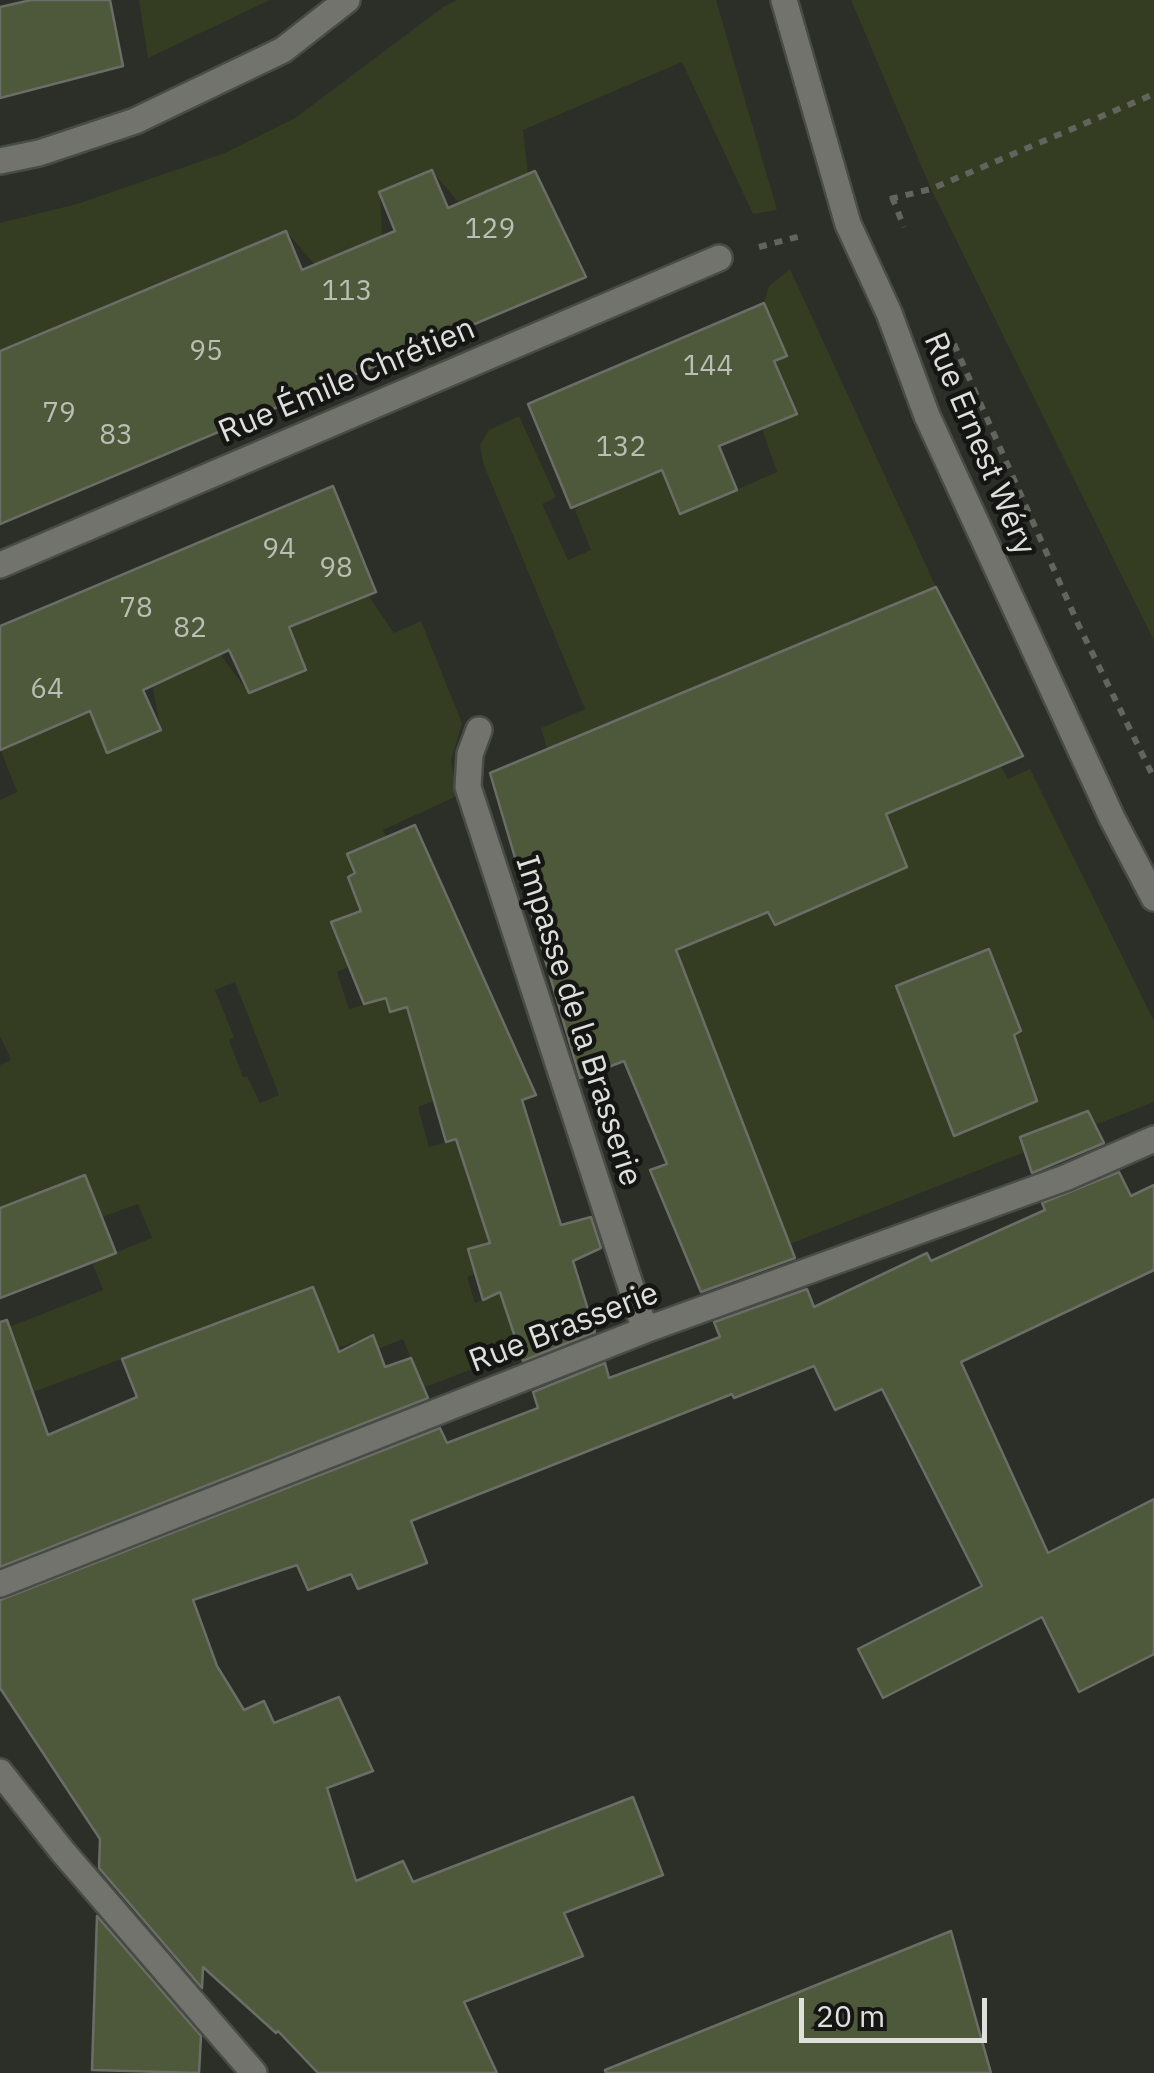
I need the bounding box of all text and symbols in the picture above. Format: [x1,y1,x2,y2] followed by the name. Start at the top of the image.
[465,213,515,247] house number: 129
[322,275,372,309] house number: 113
[213,310,481,452] street label: Rue Émile Chrétien
[915,327,1043,561] street label: Rue Ernest Wéry
[189,335,223,369] house number: 95
[683,350,733,384] house number: 144
[42,397,76,431] house number: 79
[99,419,133,453] house number: 83
[596,431,646,465] house number: 132
[262,533,296,567] house number: 94
[319,552,353,586] house number: 98
[119,592,153,626] house number: 78
[173,612,207,646] house number: 82
[30,673,64,707] house number: 64
[506,851,650,1191] street label: Impasse de la Brasserie
[464,1274,664,1382] street label: Rue Brasserie
[804,1978,992,2040] scale bar
[816,1996,885,2035] text: 20 m

